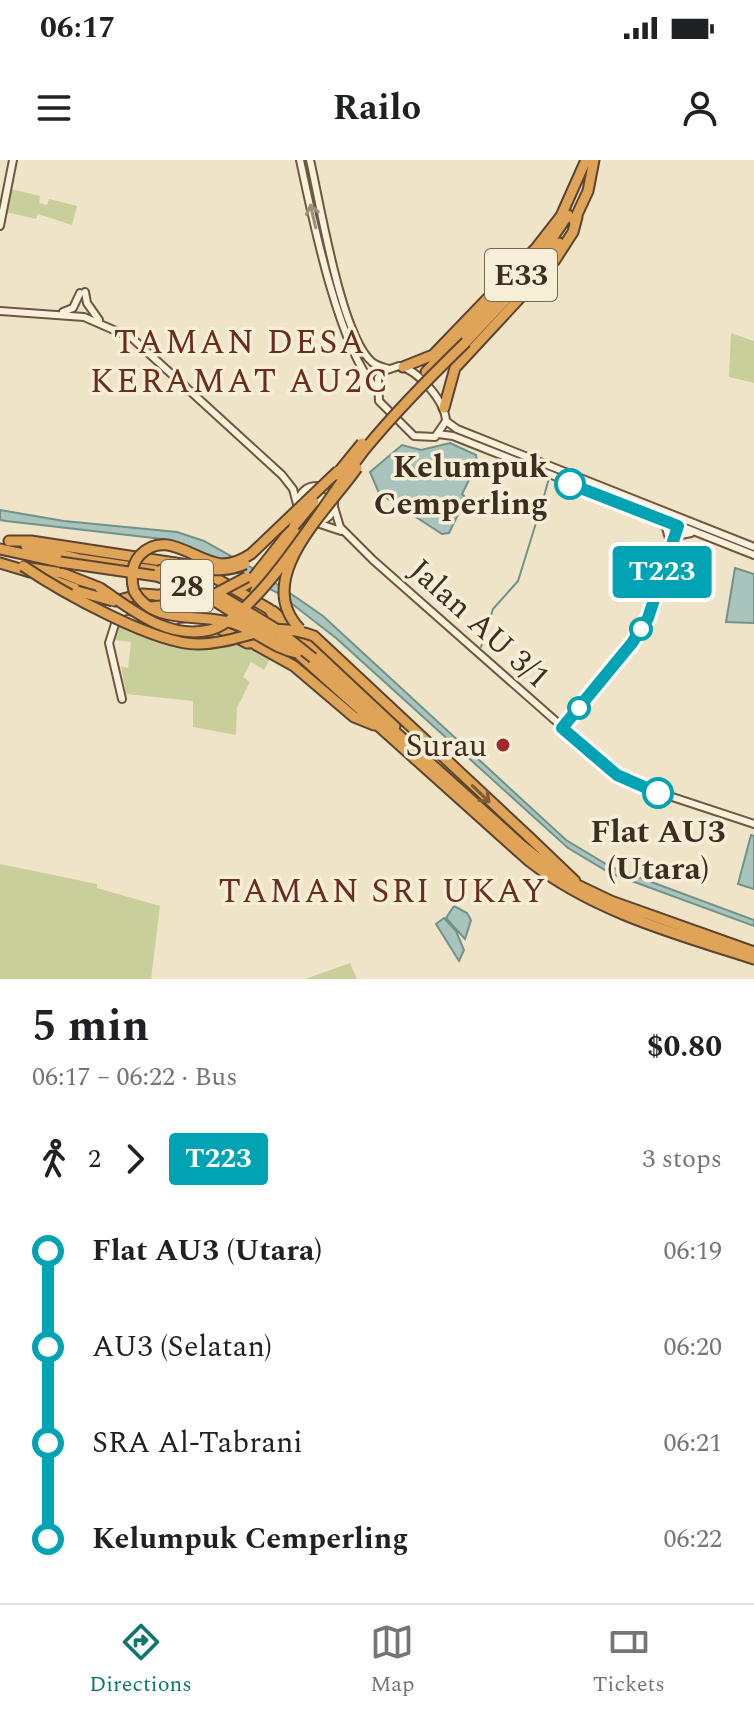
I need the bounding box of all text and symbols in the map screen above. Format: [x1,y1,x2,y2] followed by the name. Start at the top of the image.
[40,5,115,51] text: 06:17
[333,81,421,136] text: Railo
[32,86,76,130] icon: menu
[678,86,722,130] icon: person
[305,204,320,229] one-way arrow
[485,249,557,301] road number: E33
[90,317,390,408] district label: TAMAN DESA KERAMAT AU2C
[374,443,549,529] place label: Kelumpuk Cemperling
[555,469,585,499] marker: Kelumpuk Cemperling
[606,546,718,598] line badge: T223
[397,547,561,701] street label: Jalan AU 3/1
[629,550,695,593] text: T223
[161,560,213,612] road number: 28
[630,618,652,640] unlabelled marker
[568,697,590,719] unlabelled marker
[405,722,487,771] place label: Surau
[494,736,512,754] marker: Surau
[643,778,673,808] marker: Flat AU3 (Utara)
[471,784,491,803] one-way arrow
[590,808,726,894] place label: Flat AU3 (Utara)
[218,866,548,918] district label: TAMAN SRI UKAY
[32,993,149,1060] text: 5 min
[647,1024,722,1070] text: $0.80
[32,1057,237,1097] text: 06:17 – 06:22 · Bus
[32,1137,76,1181] icon: walk
[113,1137,157,1181] icon: forward
[185,1137,252,1180] text: T223
[88,1139,101,1179] text: 2
[642,1139,722,1179] text: 3 stops
[92,1228,322,1274] text: Flat AU3 (Utara)
[663,1231,722,1271] text: 06:19
[92,1324,272,1370] text: AU3 (Selatan)
[663,1327,722,1367] text: 06:20
[92,1420,303,1466] text: SRA Al-Tabrani
[663,1423,722,1463] text: 06:21
[92,1516,408,1562] text: Kelumpuk Cemperling
[663,1519,722,1559] text: 06:22
[89,1620,192,1701] tab: Directions
[370,1620,415,1701] tab: Map
[593,1620,665,1701] tab: Tickets

